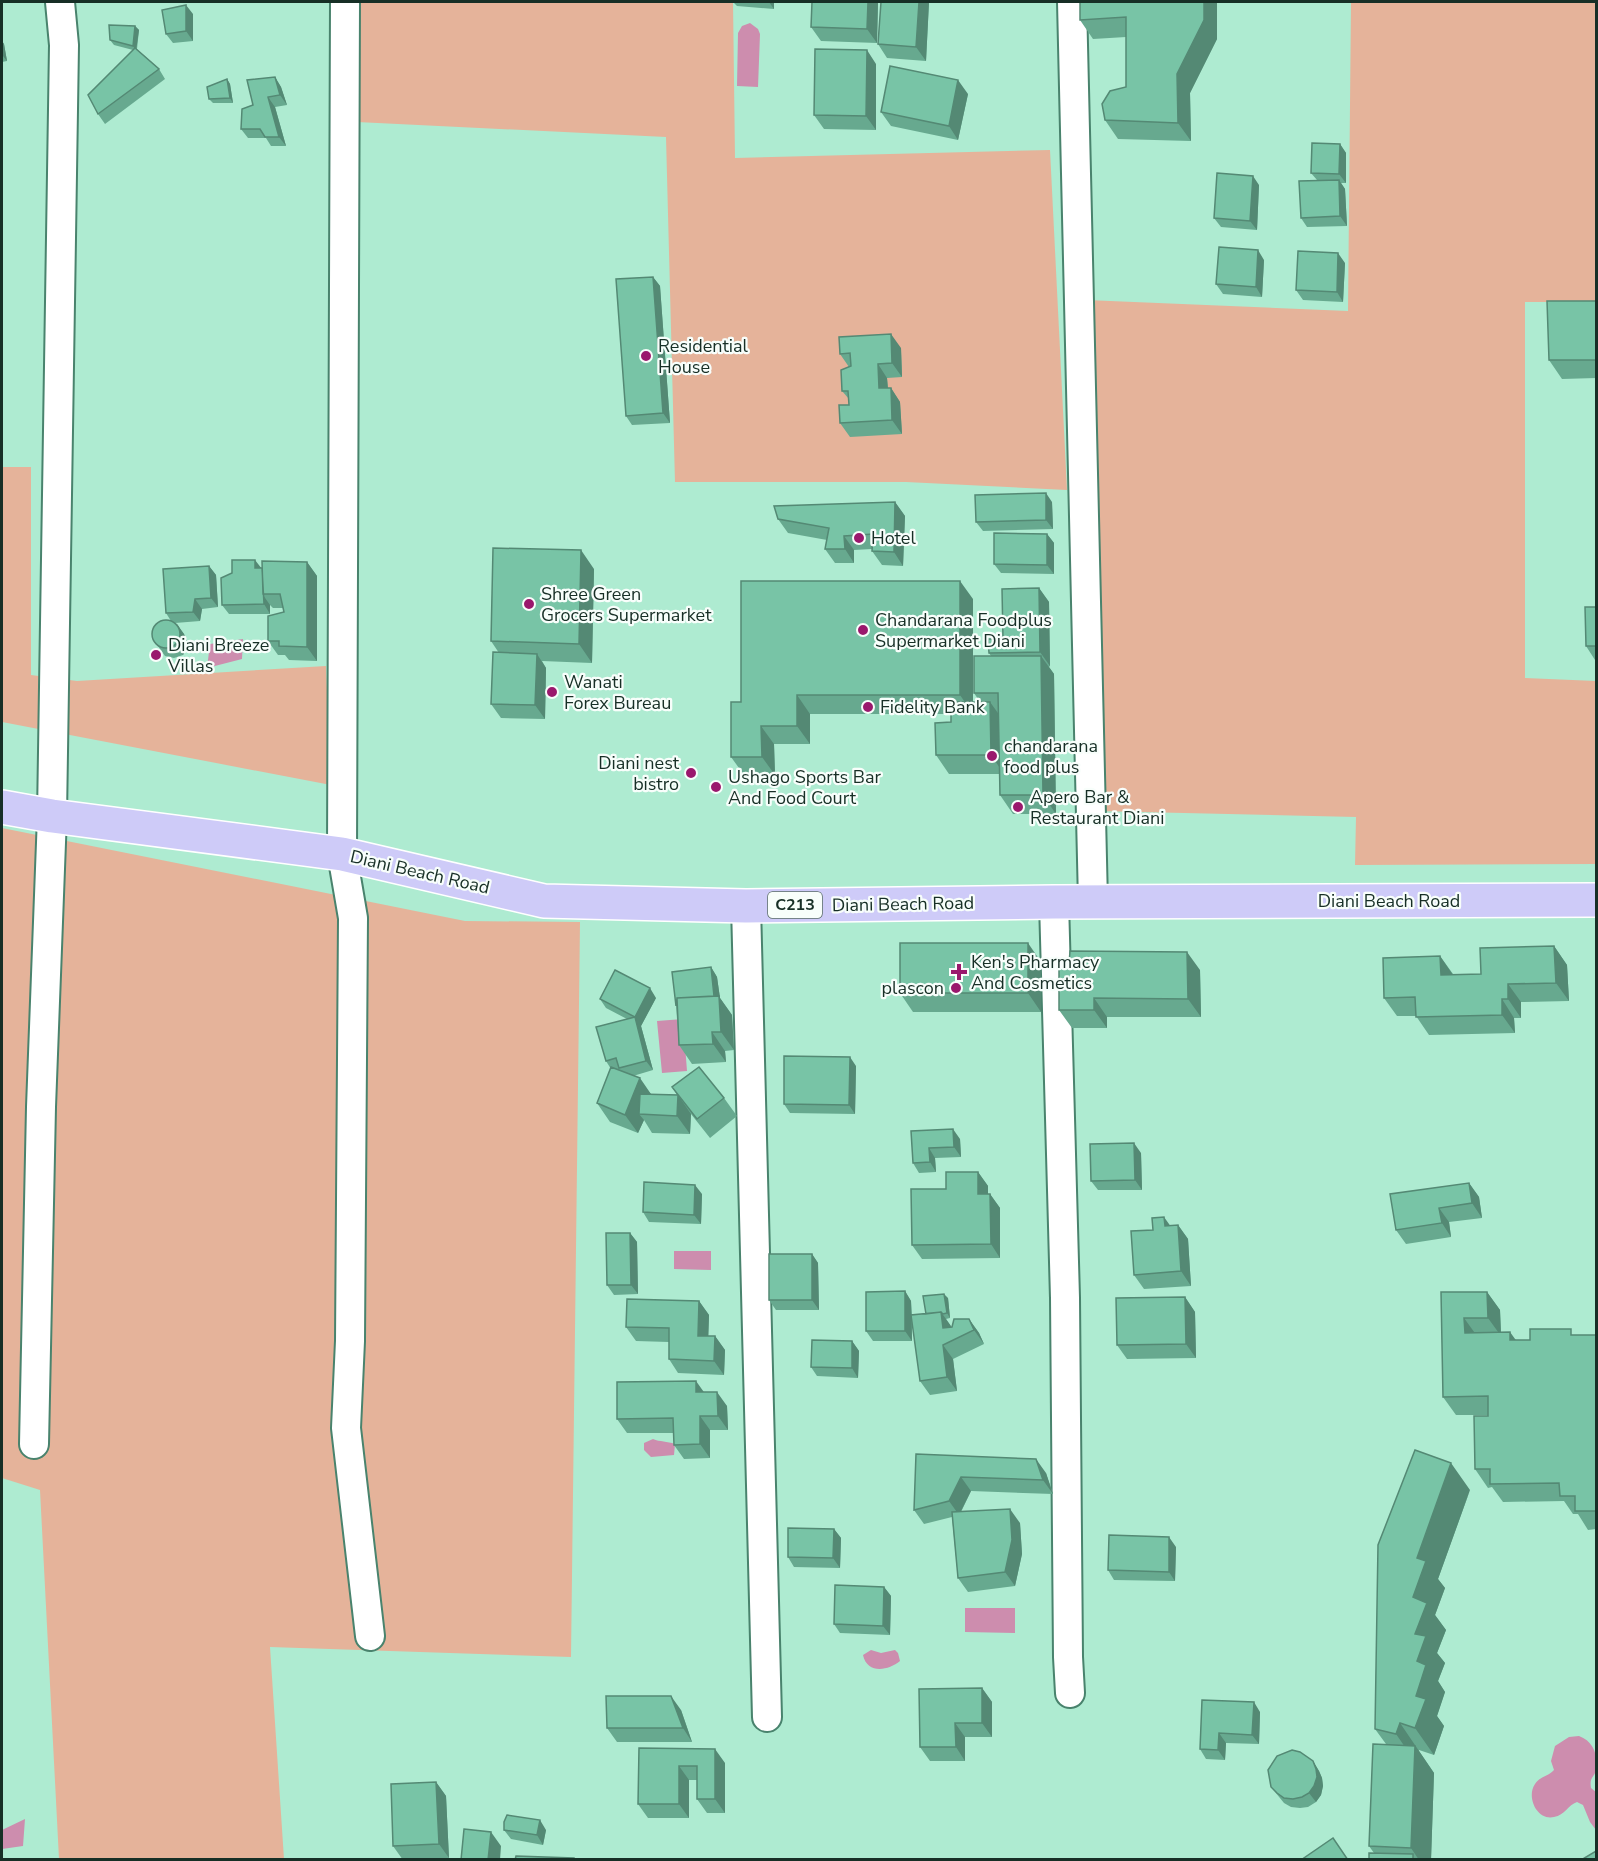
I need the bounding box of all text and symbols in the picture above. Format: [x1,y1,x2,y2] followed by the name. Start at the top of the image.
[658,334,749,379] place label: Residential House
[639,349,653,363] marker: Residential House
[871,526,916,550] place label: Hotel
[852,531,866,545] marker: Hotel
[541,582,712,627] place label: Shree Green Grocers Supermarket
[522,597,536,611] marker: Shree Green Grocers Supermarket
[875,608,1052,653] place label: Chandarana Foodplus Supermarket Diani
[856,623,870,637] marker: Chandarana Foodplus Supermarket Diani
[167,633,269,678] place label: Diani Breeze Villas
[149,648,163,662] marker: Diani Breeze Villas
[564,670,671,715] place label: Wanati Forex Bureau
[545,685,559,699] marker: Wanati Forex Bureau
[880,695,986,719] place label: Fidelity Bank
[861,700,875,714] marker: Fidelity Bank
[1004,734,1098,779] place label: chandarana food plus
[985,749,999,763] marker: chandarana food plus
[598,751,680,796] place label: Diani nest bistro
[728,765,881,810] place label: Ushago Sports Bar And Food Court
[684,766,698,780] marker: Diani nest bistro
[709,780,723,794] marker: Ushago Sports Bar And Food Court
[1030,785,1164,830] place label: Apero Bar & Restaurant Diani
[1011,800,1025,814] marker: Apero Bar & Restaurant Diani
[348,844,492,900] street label: Diani Beach Road
[1318,889,1460,913] street label: Diani Beach Road
[832,891,974,917] street label: Diani Beach Road
[768,892,822,918] road number: C213
[971,950,1100,995] place label: Ken's Pharmacy And Cosmetics
[952,965,966,979] marker: Ken's Pharmacy And Cosmetics
[882,976,944,1000] place label: plascon
[949,981,963,995] marker: plascon

